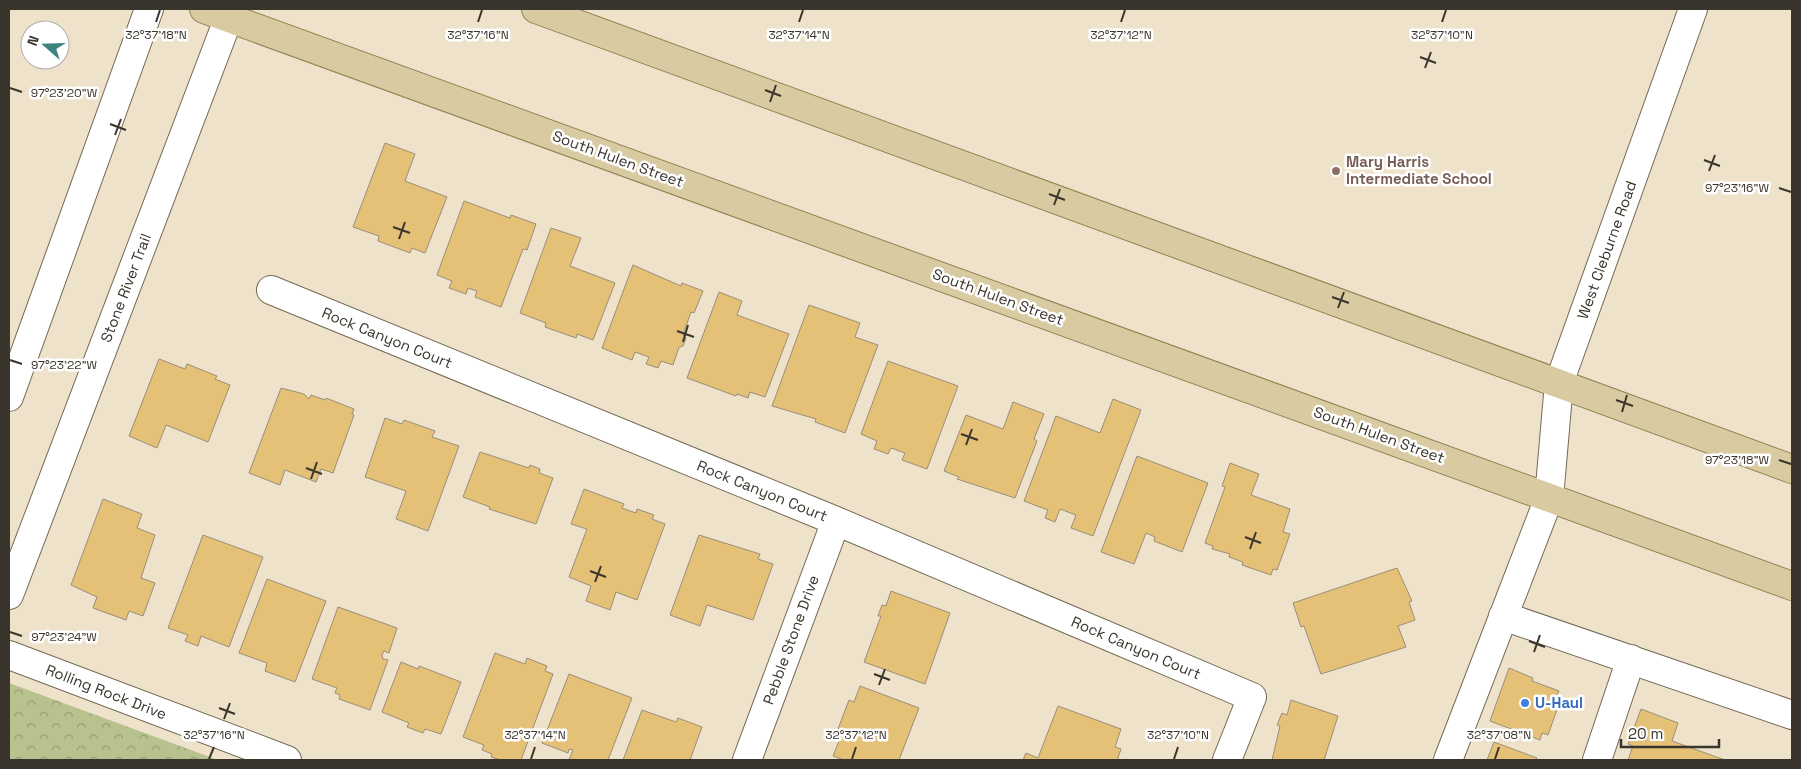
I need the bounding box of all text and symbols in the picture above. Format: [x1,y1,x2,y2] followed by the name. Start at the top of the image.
[20,20,70,70] north arrow
[125,27,187,43] text: 32°37'18"N
[447,27,509,43] text: 32°37'16"N
[768,27,830,43] text: 32°37'14"N
[1090,27,1152,43] text: 32°37'12"N
[1411,27,1473,43] text: 32°37'10"N
[23,33,43,48] text: N
[31,85,98,101] text: 97°23'20"W
[550,126,686,191] street label: South Hulen Street
[1346,152,1492,188] place label: Mary Harris Intermediate School
[1330,165,1342,177] marker: Mary Harris Intermediate School
[1573,178,1640,322] street label: West Cleburne Road
[1705,180,1769,196] text: 97°23'16"W
[96,231,155,345] street label: Stone River Trail
[930,264,1066,329] street label: South Hulen Street
[319,303,455,372] street label: Rock Canyon Court
[31,357,97,373] text: 97°23'22"W
[1311,402,1447,467] street label: South Hulen Street
[1705,452,1769,468] text: 97°23'18"W
[694,456,830,525] street label: Rock Canyon Court
[758,572,823,707] street label: Pebble Stone Drive
[1068,612,1204,683] street label: Rock Canyon Court
[31,629,97,645] text: 97°23'24"W
[43,660,169,723] street label: Rolling Rock Drive
[1535,693,1583,712] place label: U-Haul
[1519,697,1531,709] marker: U-Haul
[1621,716,1718,748] scale bar
[1628,724,1663,743] text: 20 m
[183,727,245,743] text: 32°37'16"N
[504,727,566,743] text: 32°37'14"N
[825,727,887,743] text: 32°37'12"N
[1147,727,1209,743] text: 32°37'10"N
[1467,727,1531,743] text: 32°37'08"N

